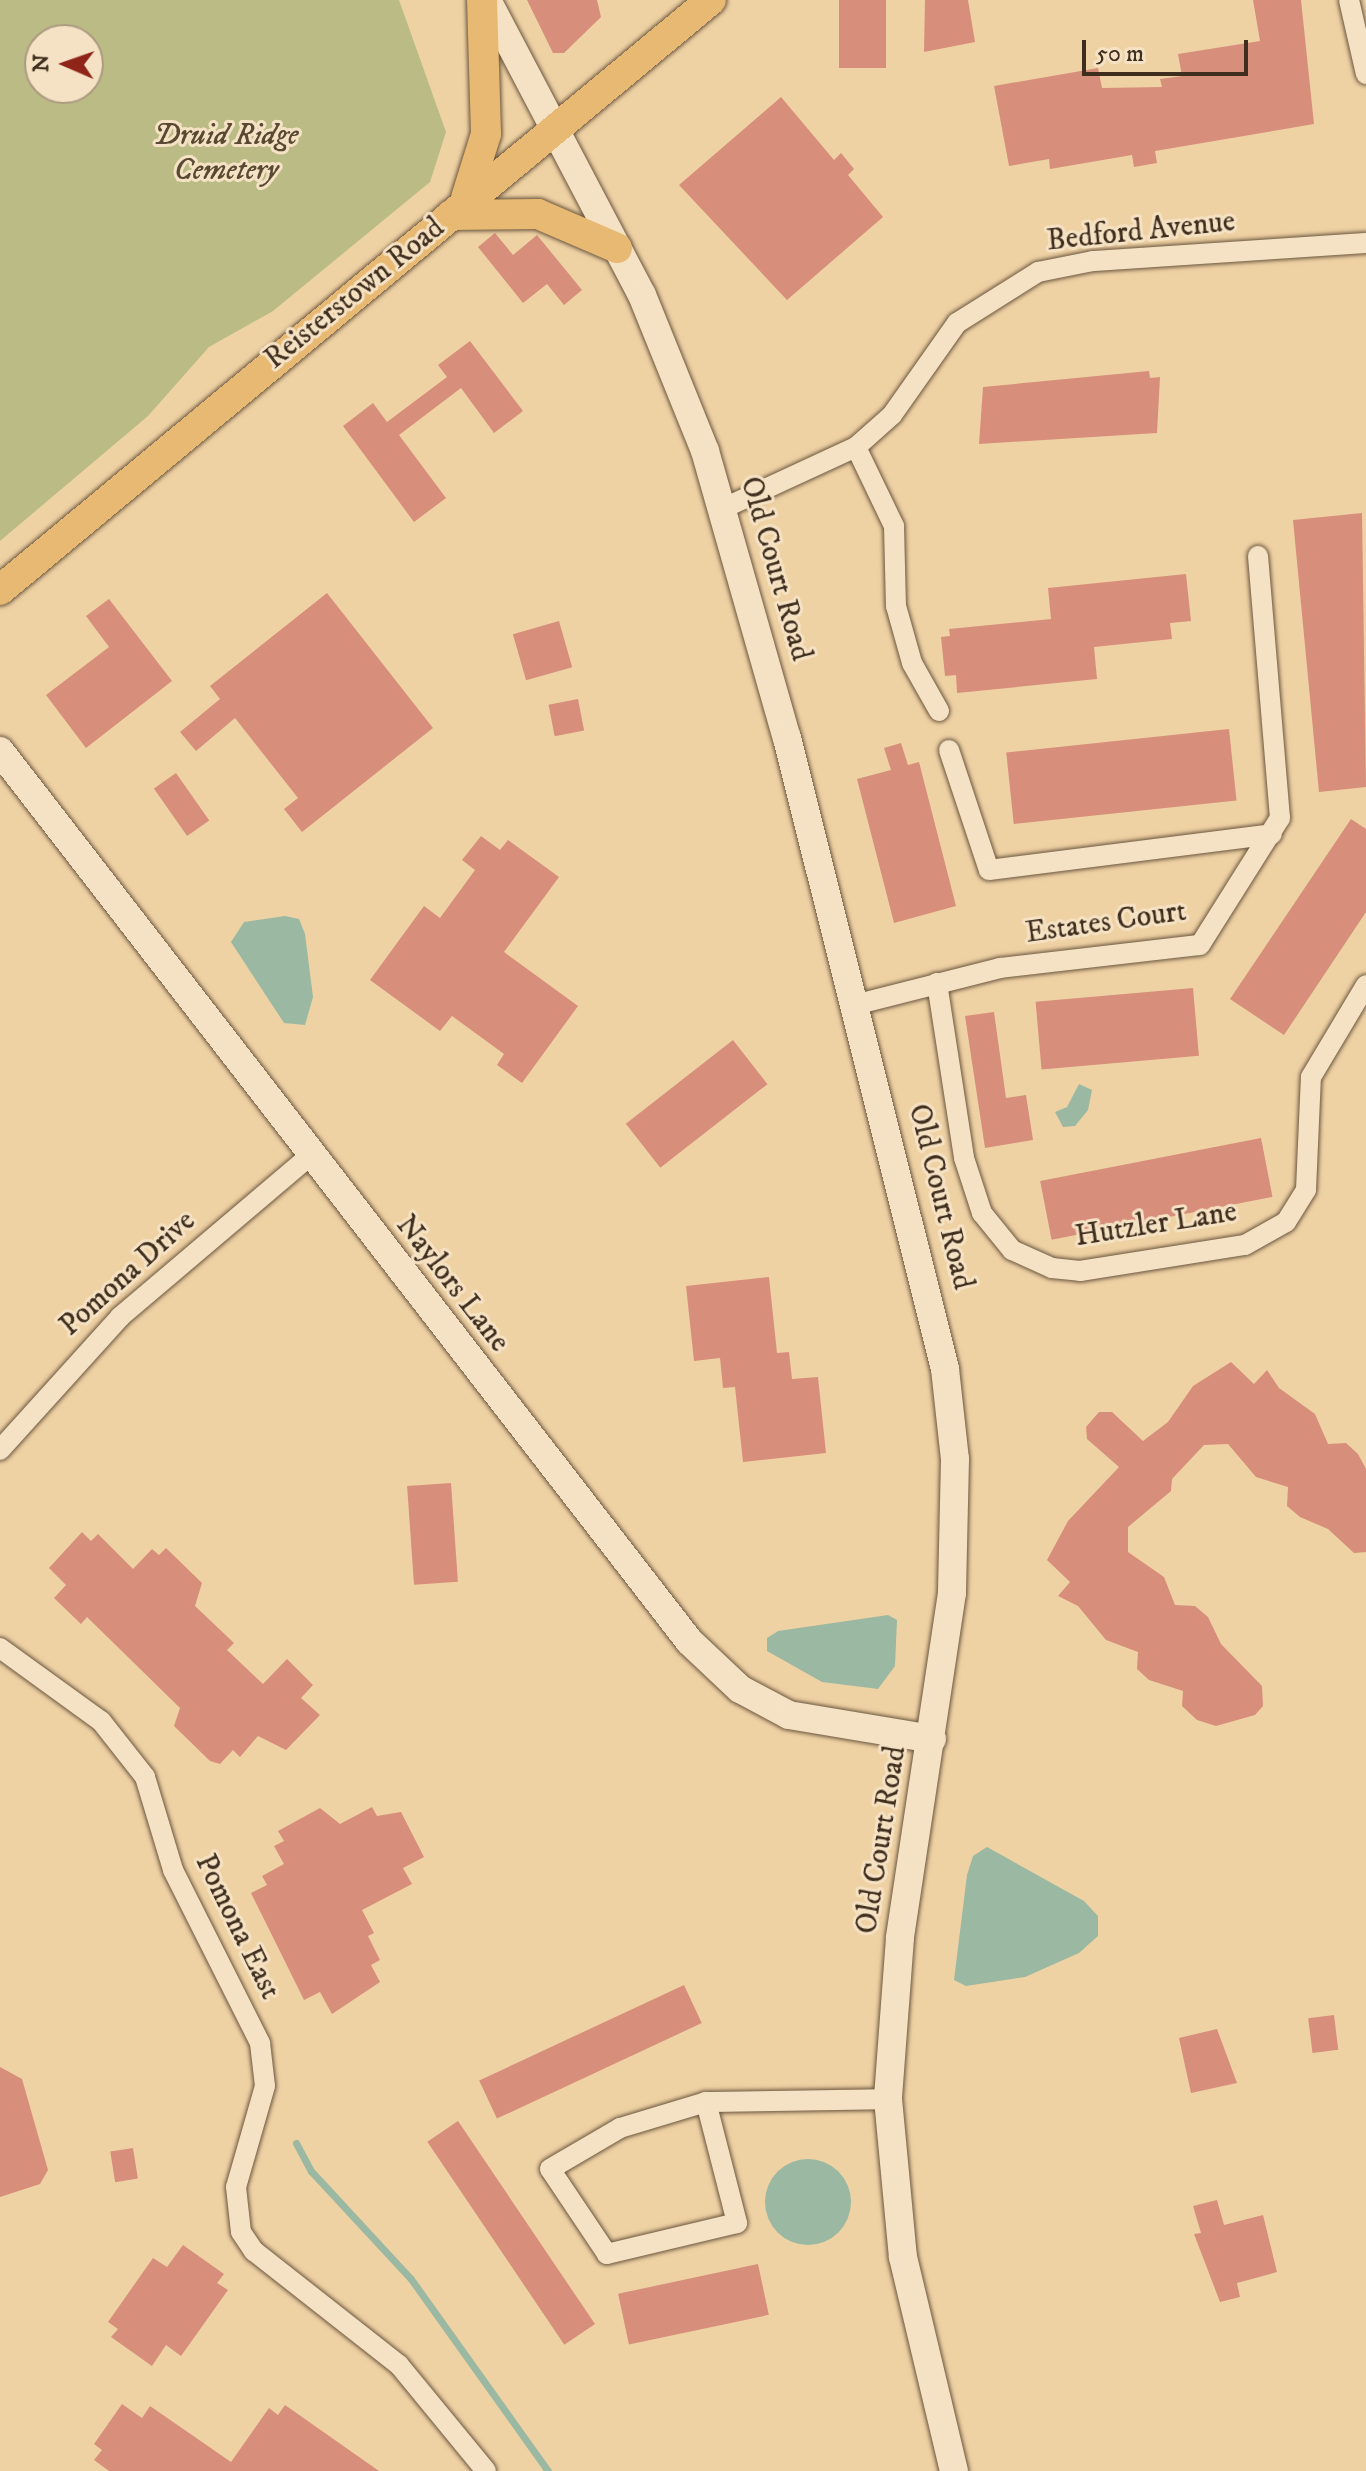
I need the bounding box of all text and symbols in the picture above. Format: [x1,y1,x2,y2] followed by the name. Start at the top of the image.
[24,24,104,104] north arrow
[1086,24,1252,74] scale bar
[1096,39,1144,69] text: 50 m
[28,54,55,73] text: N
[153,118,299,188] park label: Druid Ridge Cemetery
[1045,204,1237,260] street label: Bedford Avenue
[258,211,452,377] street label: Reisterstown Road
[732,473,818,665] street label: Old Court Road
[1023,894,1189,952] street label: Estates Court
[900,1101,980,1293] street label: Old Court Road
[1073,1194,1239,1256] street label: Hutzler Lane
[53,1204,203,1344] street label: Pomona Drive
[387,1208,517,1360] street label: Naylors Lane
[849,1743,915,1937] street label: Old Court Road
[186,1849,288,2005] street label: Pomona East

